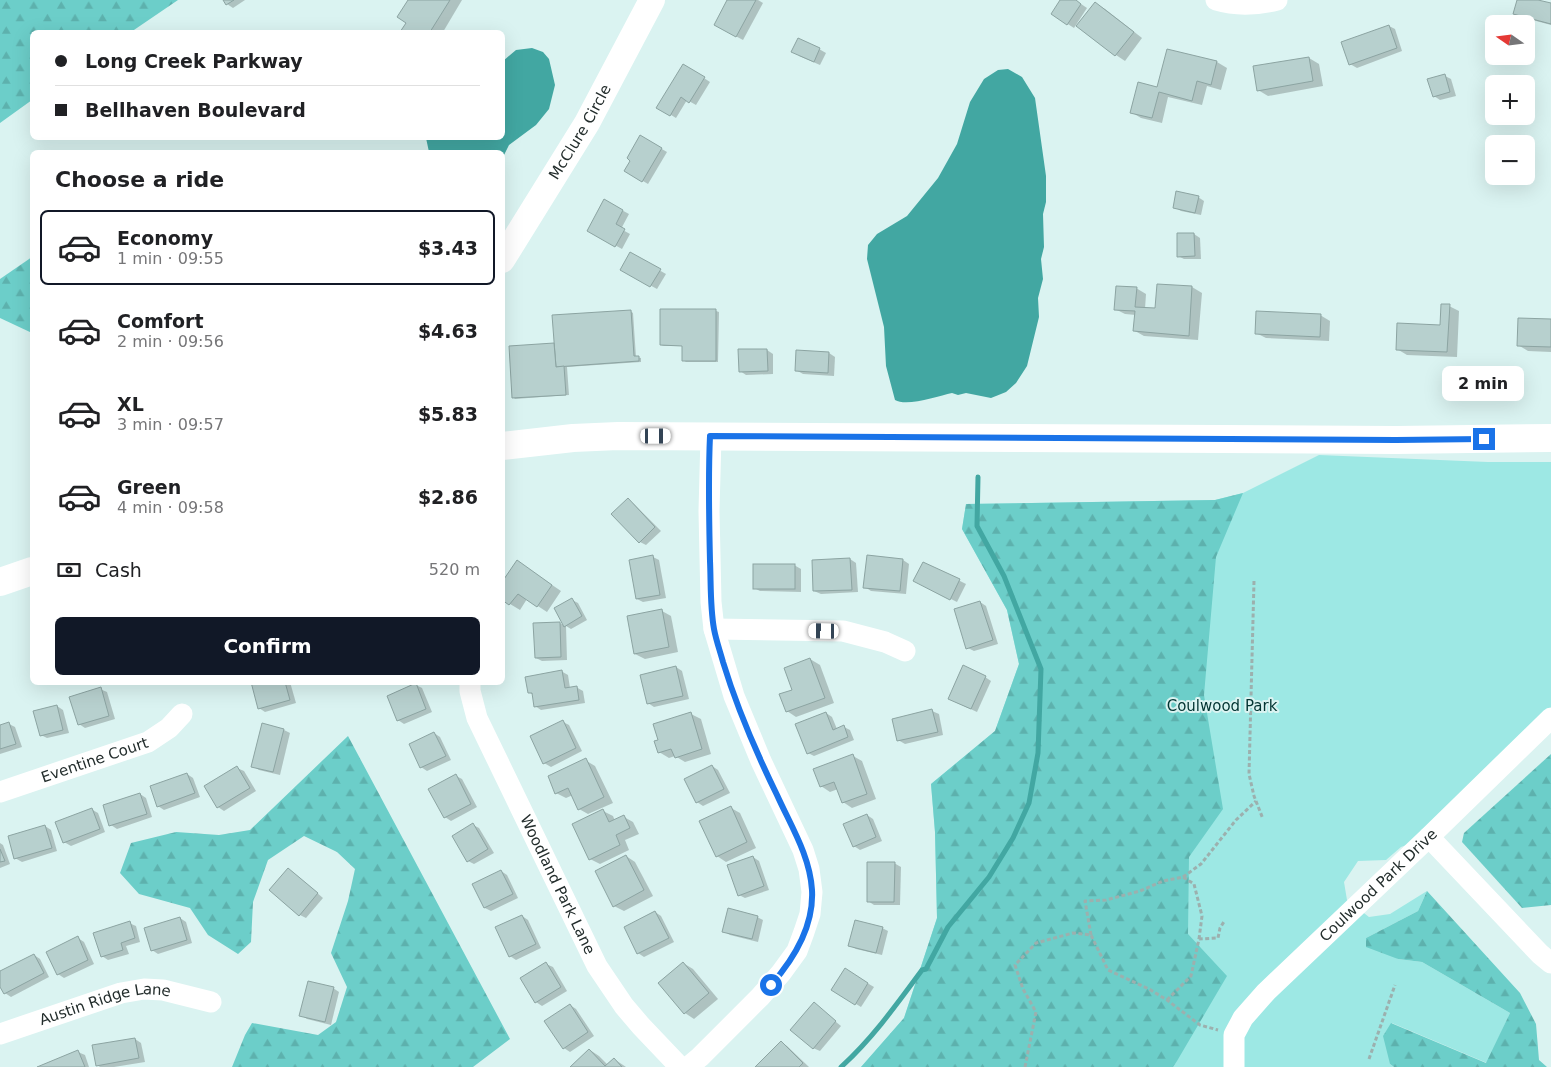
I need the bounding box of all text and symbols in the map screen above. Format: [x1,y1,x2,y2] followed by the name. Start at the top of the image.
[1485,15,1535,65] north arrow
[1485,15,1535,185] map controls
[85,50,303,72] text: Long Creek Parkway
[1485,75,1535,125] button: +
[545,81,615,183] street label: McClure Circle
[85,99,306,121] text: Bellhaven Boulevard
[1485,135,1535,185] button: −
[55,167,224,192] text: Choose a ride
[57,225,102,270] icon: car
[117,227,213,249] text: Economy
[418,237,478,259] text: $3.43
[117,249,224,268] text: 1 min · 09:55
[57,308,102,353] icon: car
[117,310,204,332] text: Comfort
[418,320,478,342] text: $4.63
[117,332,224,351] text: 2 min · 09:56
[1443,366,1525,402] callout: 2 min
[1458,374,1508,393] text: 2 min
[57,391,102,436] icon: car
[117,393,144,415] text: XL
[418,403,478,425] text: $5.83
[117,415,224,434] text: 3 min · 09:57
[1473,428,1495,450] route end
[641,429,671,444] car
[57,474,102,519] icon: car
[117,476,181,498] text: Green
[418,486,478,508] text: $2.86
[117,498,224,517] text: 4 min · 09:58
[55,556,83,584] icon: cash
[95,559,142,581] text: Cash
[429,560,480,579] text: 520 m
[55,617,480,675] button: Confirm
[808,623,839,639] car
[1167,697,1278,715] park label: Coulwood Park
[39,734,151,786] street label: Eventine Court
[516,812,599,957] street label: Woodland Park Lane
[1316,825,1441,945] street label: Coulwood Park Drive
[760,974,782,996] route start
[37,980,173,1029] street label: Austin Ridge Lane

